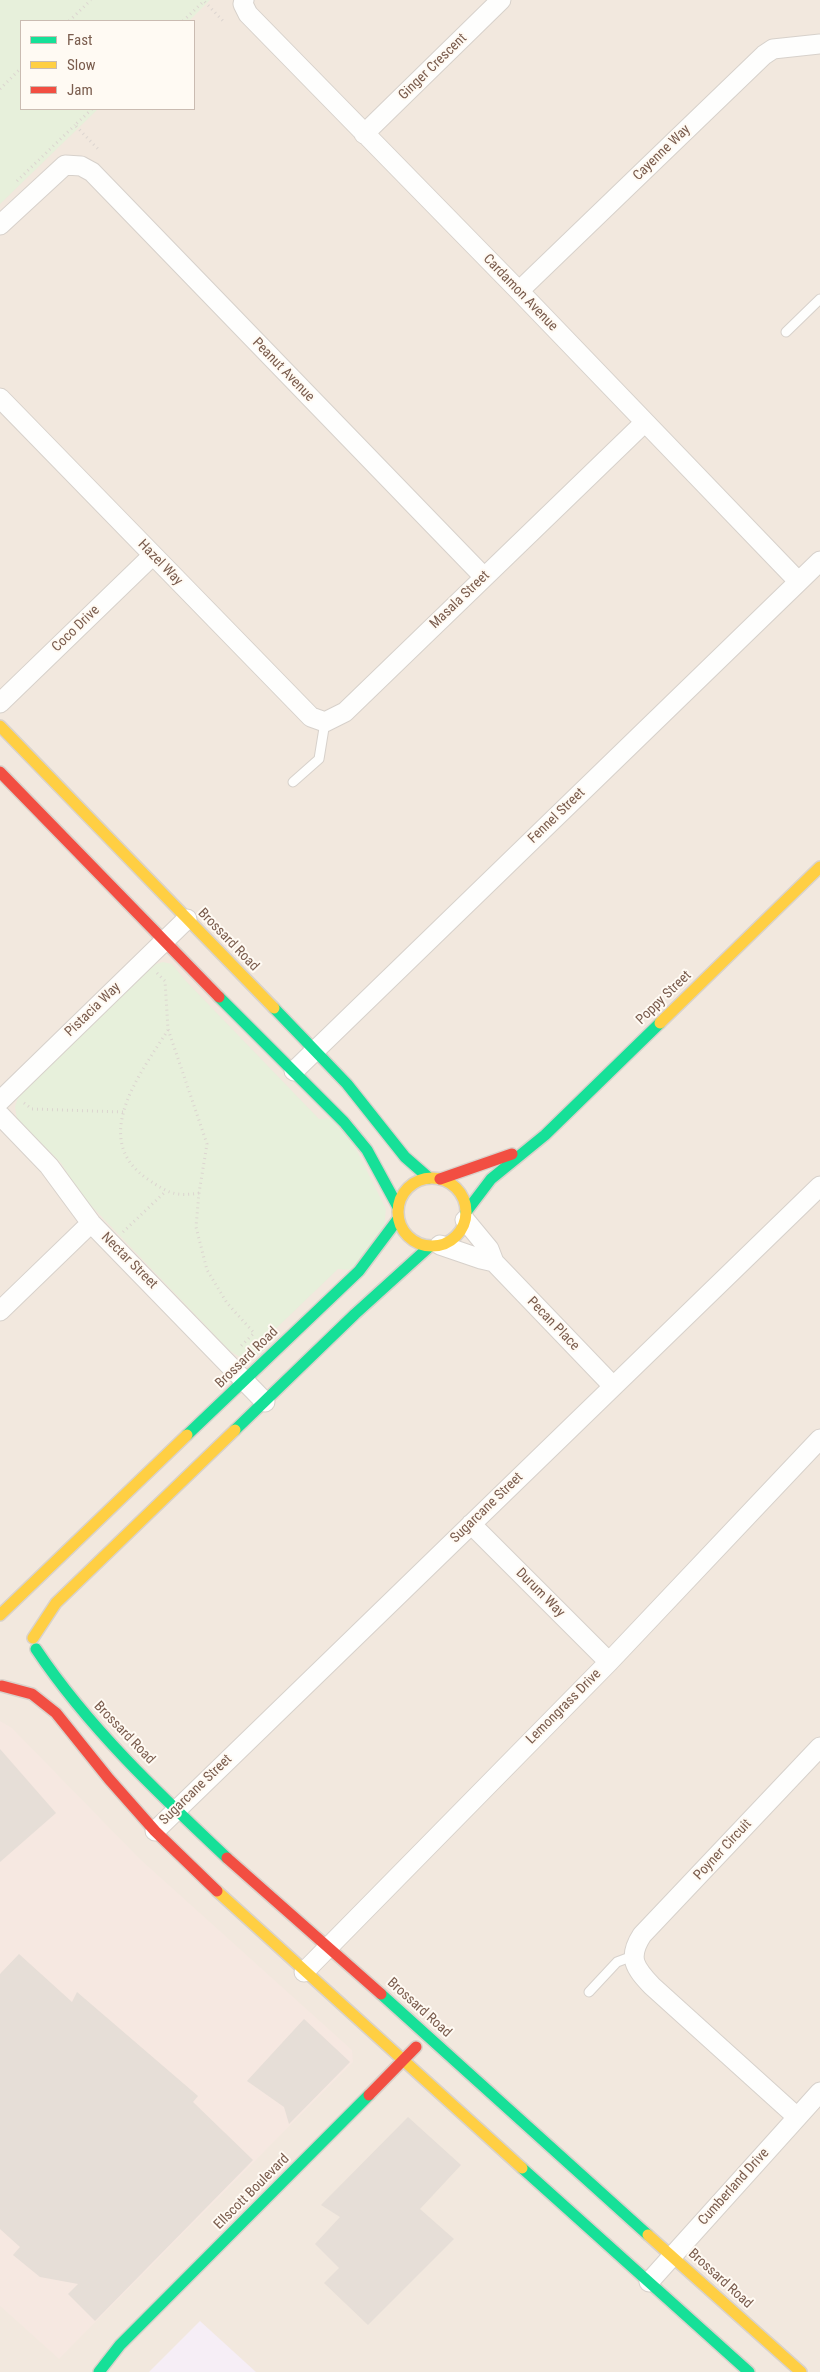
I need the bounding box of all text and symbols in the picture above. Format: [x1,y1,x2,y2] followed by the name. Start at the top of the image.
[20,20,195,110] legend
[395,30,471,104] street label: Ginger Crescent
[67,31,92,49] text: Fast
[67,56,96,74] text: Slow
[67,81,93,99] text: Jam
[630,122,694,184] street label: Cayenne Way
[479,251,561,335] street label: Cardamon Avenue
[248,335,318,405] street label: Peanut Avenue
[134,537,186,589] street label: Hazel Way
[427,567,493,633] street label: Masala Street
[49,602,103,656] street label: Coco Drive
[525,785,589,847] street label: Fennel Street
[194,905,262,975] street label: Brossard Road
[633,968,695,1028] street label: Poppy Street
[62,979,124,1041] street label: Pistacia Way
[97,1229,161,1293] street label: Nectar Street
[523,1294,583,1354] street label: Pecan Place
[212,1324,282,1392] street label: Brossard Road
[447,1469,527,1547] street label: Sugarcane Street
[512,1565,568,1621] street label: Durum Way
[523,1666,605,1748] street label: Lemongrass Drive
[90,1698,158,1768] street label: Brossard Road
[156,1751,236,1829] street label: Sugarcane Street
[691,1816,755,1884] street label: Poyner Circuit
[383,1975,455,2041] street label: Brossard Road
[695,2145,773,2229] street label: Cumberland Drive
[211,2151,293,2233] street label: Ellscott Boulevard
[684,2246,756,2312] street label: Brossard Road

